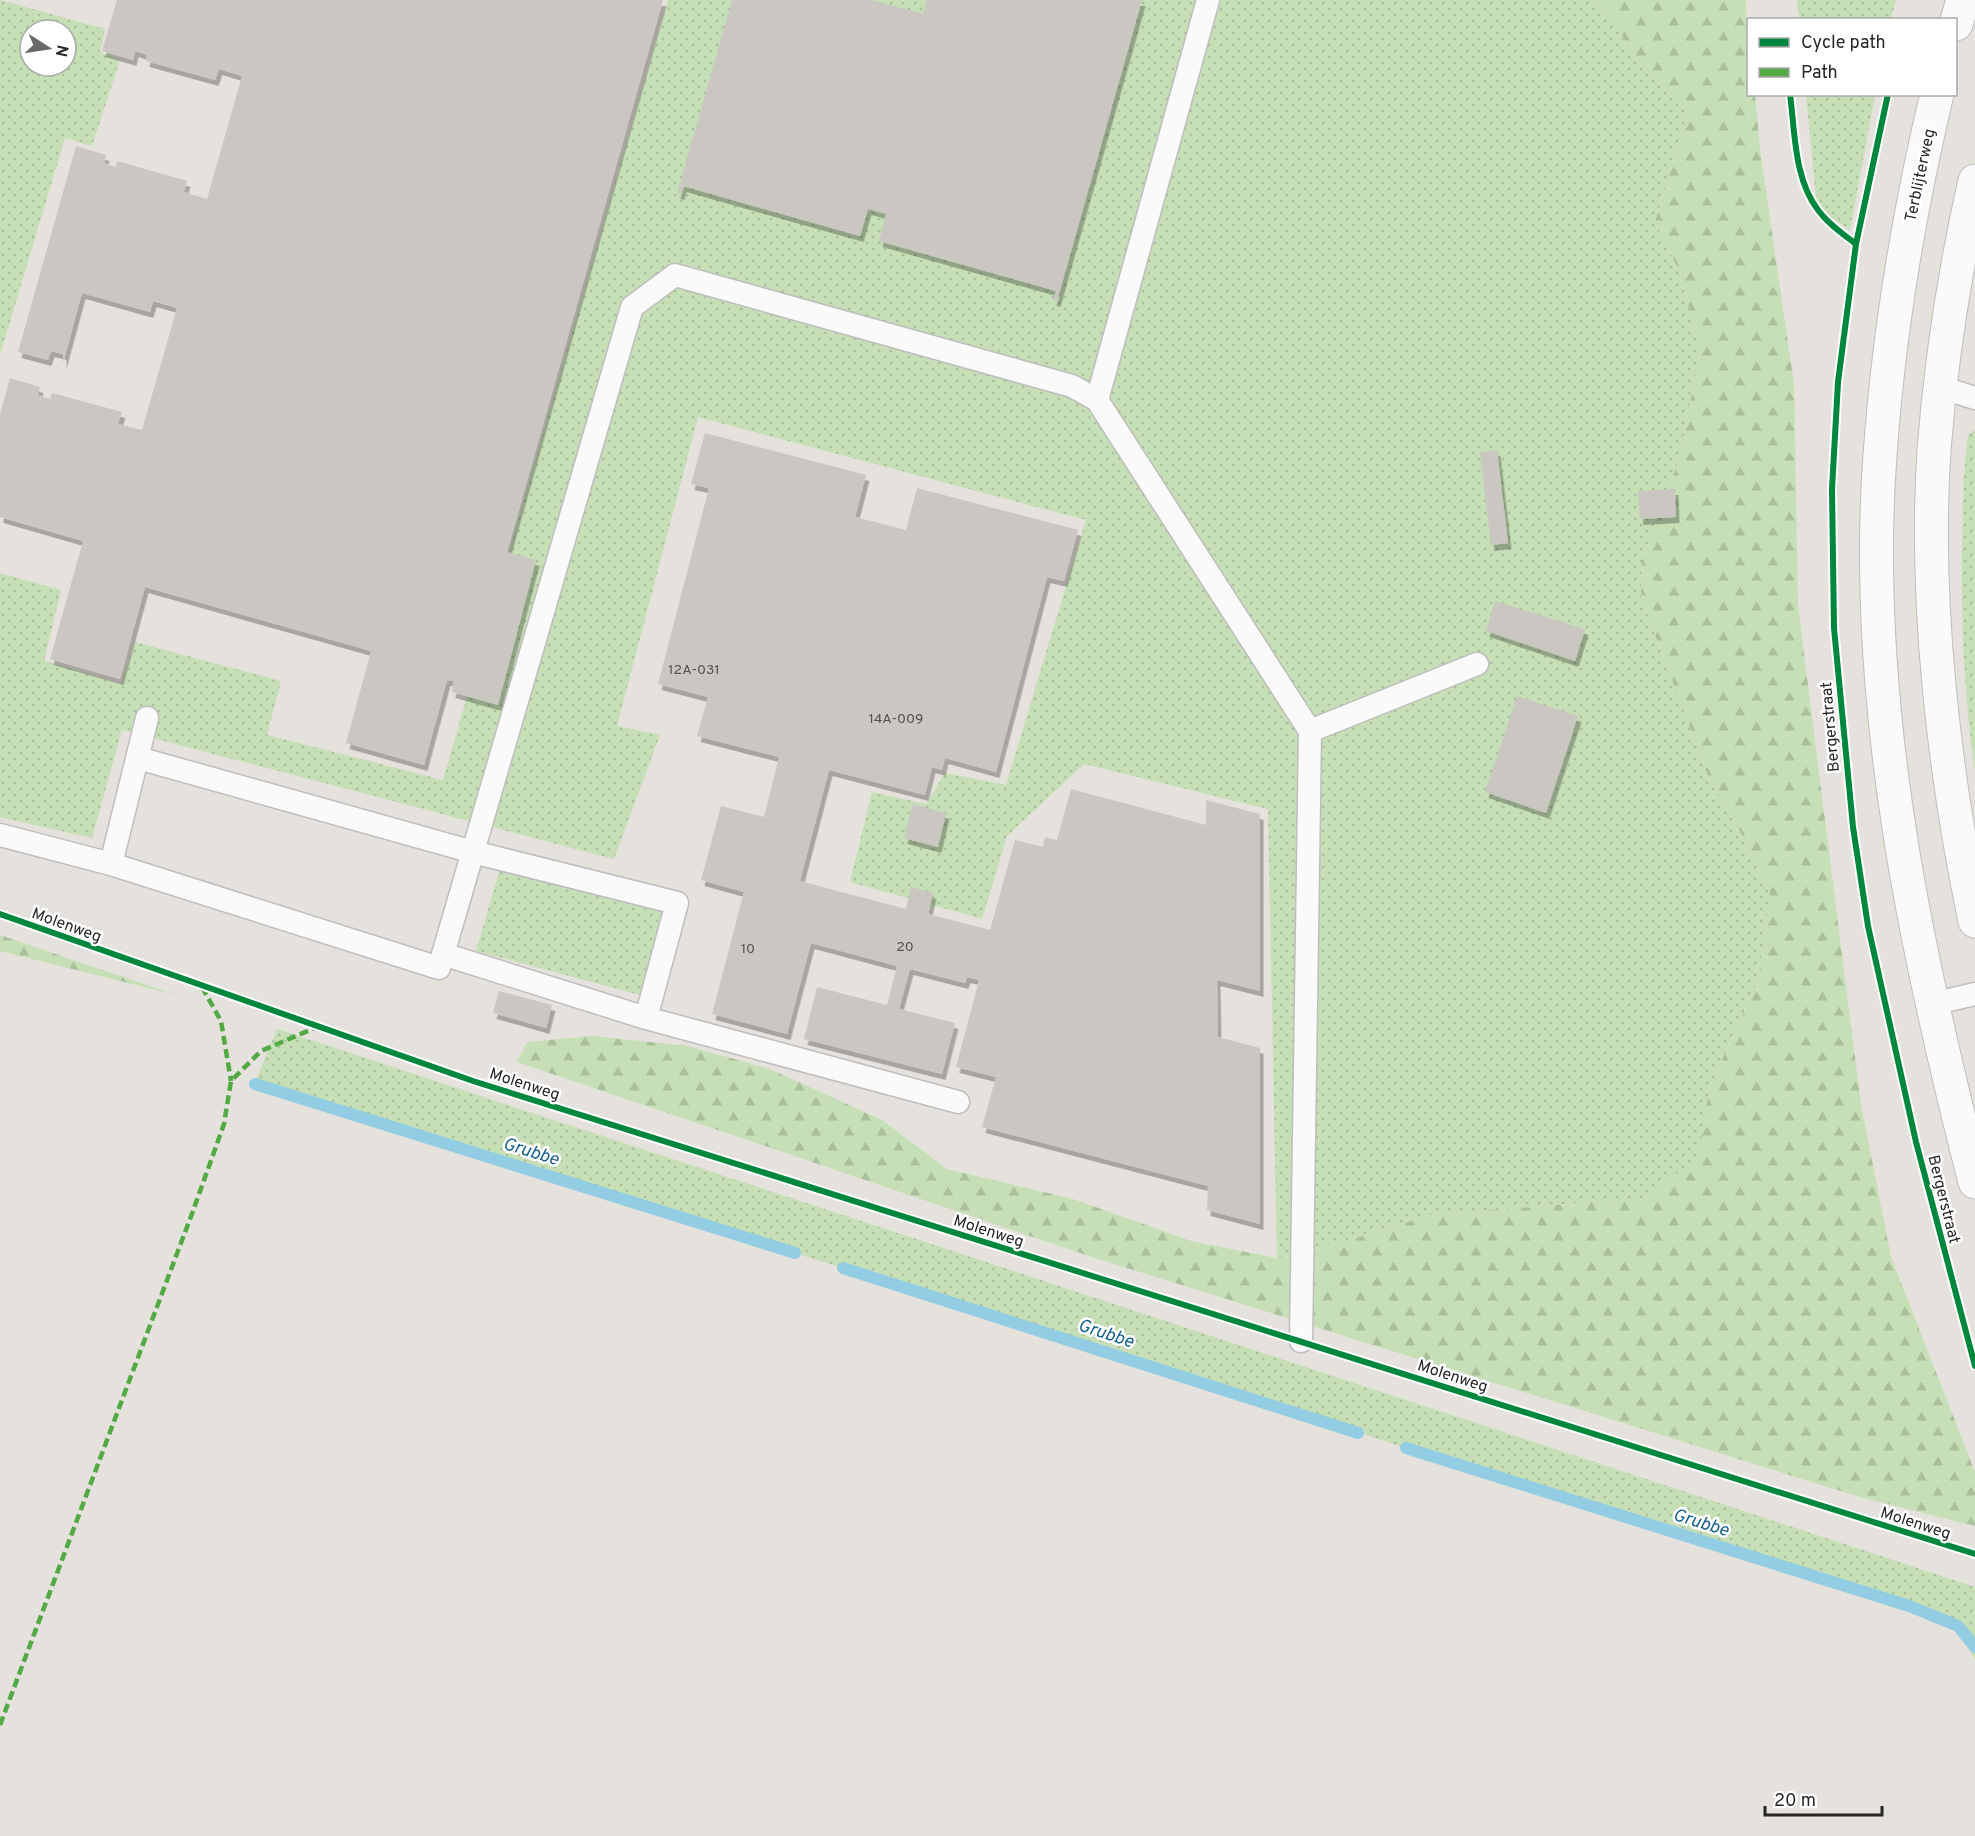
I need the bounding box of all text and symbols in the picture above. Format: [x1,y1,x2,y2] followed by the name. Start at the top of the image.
[18,18,78,78] north arrow
[1747,18,1957,96] legend
[1801,32,1886,55] text: Cycle path
[50,43,72,58] text: N
[1801,62,1838,85] text: Path
[1901,127,1941,224] street label: Terblijterweg
[668,662,720,679] house number: 12A-031
[1817,681,1845,773] street label: Bergerstraat
[869,711,923,728] house number: 14A-009
[29,904,104,948] street label: Molenweg
[896,939,914,956] house number: 20
[741,941,755,958] house number: 10
[487,1064,562,1106] street label: Molenweg
[500,1133,562,1172] water label: Grubbe
[1922,1153,1964,1246] street label: Bergerstraat
[951,1211,1026,1253] street label: Molenweg
[1075,1315,1137,1354] water label: Grubbe
[1415,1356,1490,1398] street label: Molenweg
[1878,1503,1953,1545] street label: Molenweg
[1670,1504,1732,1543] water label: Grubbe
[1765,1779,1882,1817] scale bar
[1774,1790,1816,1813] text: 20 m

